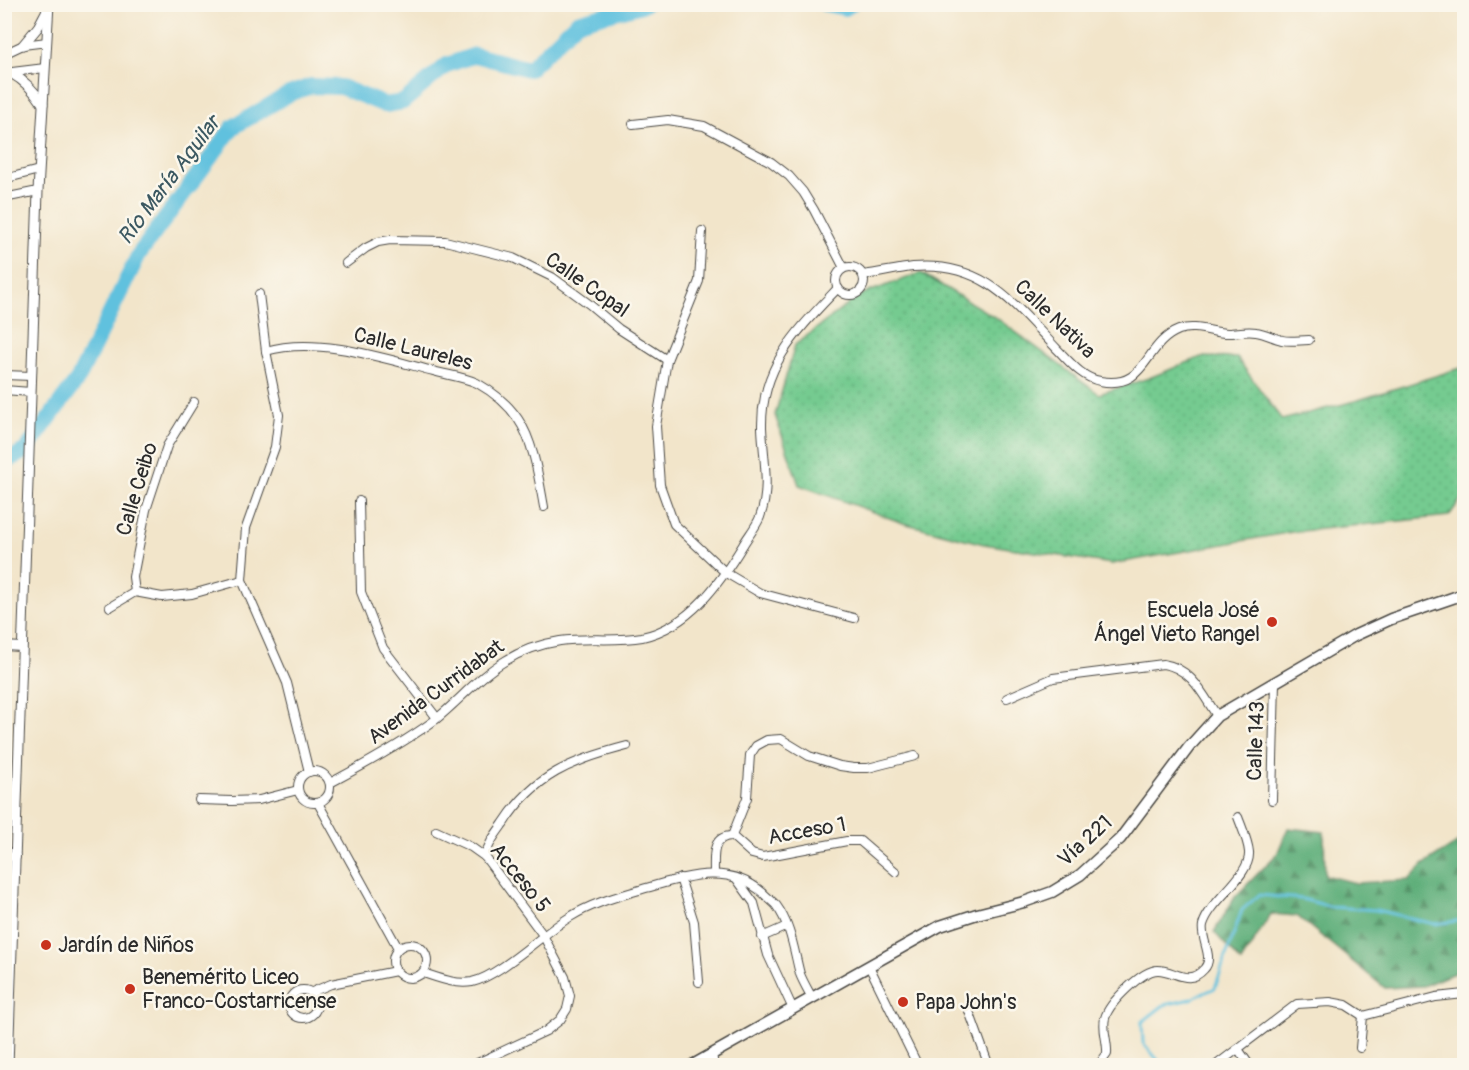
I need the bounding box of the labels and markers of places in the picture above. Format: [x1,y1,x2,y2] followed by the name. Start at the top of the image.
[1093,597,1260,648] place label: Escuela José Ángel Vieto Rangel
[1265,615,1279,629] marker: Escuela José Ángel Vieto Rangel
[58,932,194,959] place label: Jardín de Niños
[39,938,53,952] marker: Jardín de Niños
[142,964,337,1015] place label: Benemérito Liceo Franco-Costarricense
[123,982,137,996] marker: Benemérito Liceo Franco-Costarricense
[915,989,1017,1016] place label: Papa John's
[896,995,910,1009] marker: Papa John's

